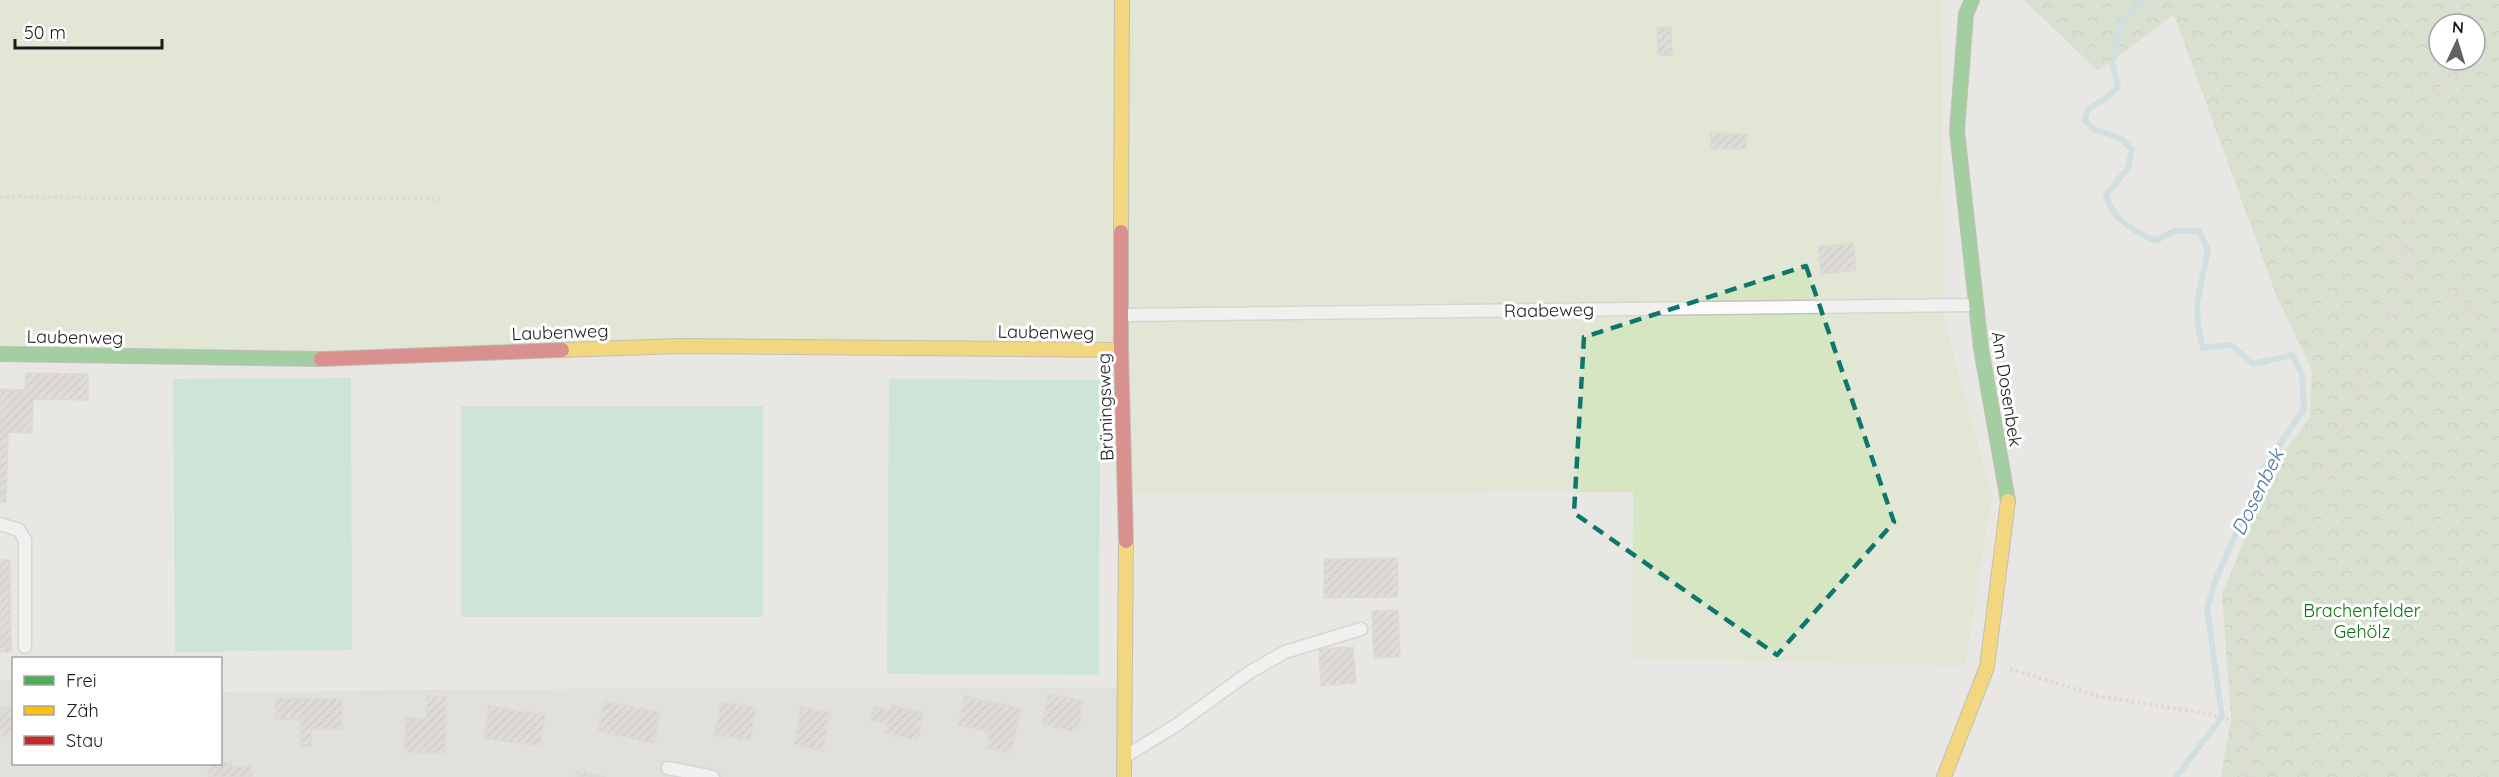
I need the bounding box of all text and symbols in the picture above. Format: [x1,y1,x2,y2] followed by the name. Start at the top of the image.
[15,12,162,50] scale bar
[2427,12,2487,72] north arrow
[2451,17,2465,37] text: N
[24,21,66,44] text: 50 m
[1504,298,1594,322] street label: Raabeweg
[511,319,609,345] street label: Laubenweg
[997,320,1095,344] street label: Laubenweg
[26,325,124,349] street label: Laubenweg
[1987,330,2027,448] street label: Am Dosenbek
[1092,353,1118,461] street label: Brüningsweg
[2225,443,2290,539] water label: Dosenbek
[2303,599,2421,643] park label: Brachenfelder Gehölz
[12,657,222,765] legend
[66,669,97,692] text: Frei
[66,699,99,722] text: Zäh
[66,729,103,752] text: Stau

